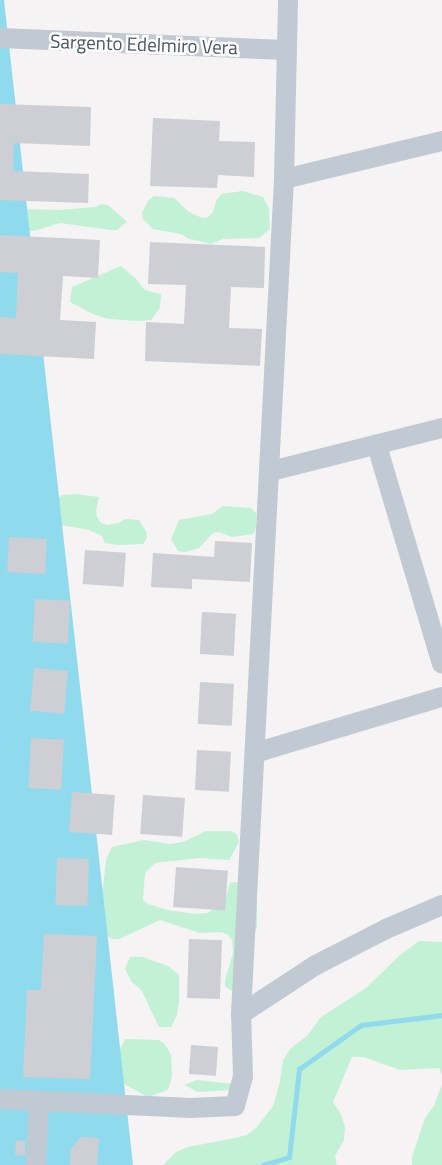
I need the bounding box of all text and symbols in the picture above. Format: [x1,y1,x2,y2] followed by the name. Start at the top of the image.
[50,29,238,59] street label: Sargento Edelmiro Vera

